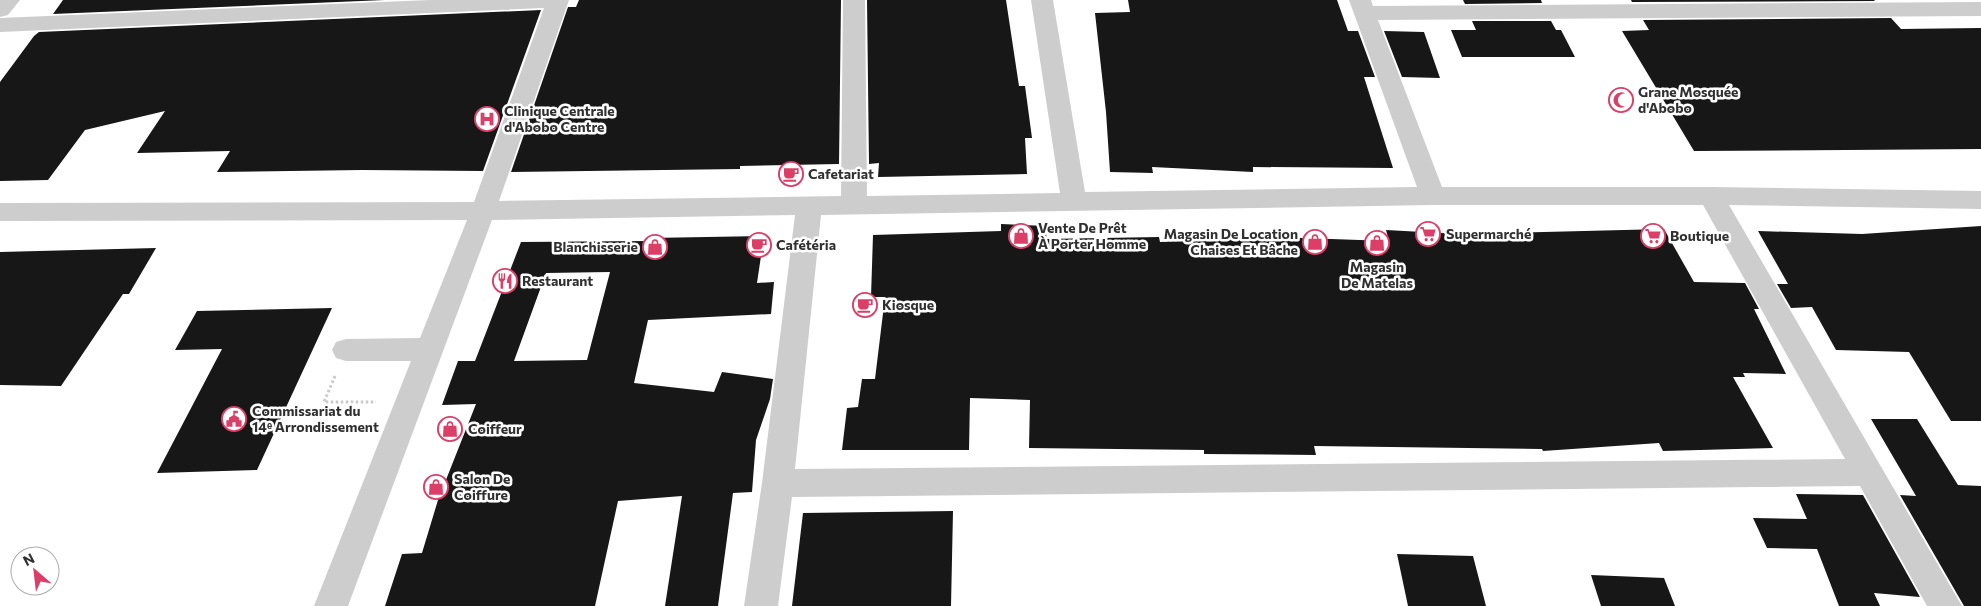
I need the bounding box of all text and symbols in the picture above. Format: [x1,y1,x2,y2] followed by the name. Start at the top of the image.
[1638,83,1739,116] place label: Grane Mosquée d'Abobo
[1608,87,1634,113] mosque icon: Grane Mosquée d'Abobo
[504,102,615,135] place label: Clinique Centrale d'Abobo Centre
[474,106,500,132] hospital icon: Clinique Centrale d'Abobo Centre
[778,161,804,187] cafe icon: Cafetariat
[808,165,874,182] place label: Cafetariat
[1038,219,1146,252] place label: Vente De Prêt À Porter Homme
[1415,221,1441,247] supermarket icon: Supermarché
[1008,223,1034,249] shop icon: Vente De Prêt À Porter Homme
[1640,223,1666,249] supermarket icon: Boutique
[1164,225,1298,258] place label: Magasin De Location Chaises Et Bâche
[1446,225,1531,242] place label: Supermarché
[1670,227,1729,244] place label: Boutique
[1302,229,1328,255] shop icon: Magasin De Location Chaises Et Bâche
[1364,230,1390,256] shop icon: Magasin De Matelas
[746,232,772,258] cafe icon: Cafétéria
[642,234,668,260] shop icon: Blanchisserie
[776,236,836,253] place label: Cafétéria
[553,238,638,255] place label: Blanchisserie
[1341,258,1413,291] place label: Magasin De Matelas
[492,268,518,294] restaurant icon: Restaurant
[522,272,593,289] place label: Restaurant
[852,292,878,318] cafe icon: Kiosque
[882,296,934,313] place label: Kiosque
[252,402,379,435] place label: Commissariat du 14ᵉ Arrondissement
[221,406,247,432] public building icon: Commissariat du 14ᵉ Arrondissement
[437,416,463,442] shop icon: Coiffeur
[468,420,522,437] place label: Coiffeur
[454,470,510,503] place label: Salon De Coiffure
[423,474,449,500] shop icon: Salon De Coiffure
[10,546,60,596] north arrow
[20,549,37,569] text: N

